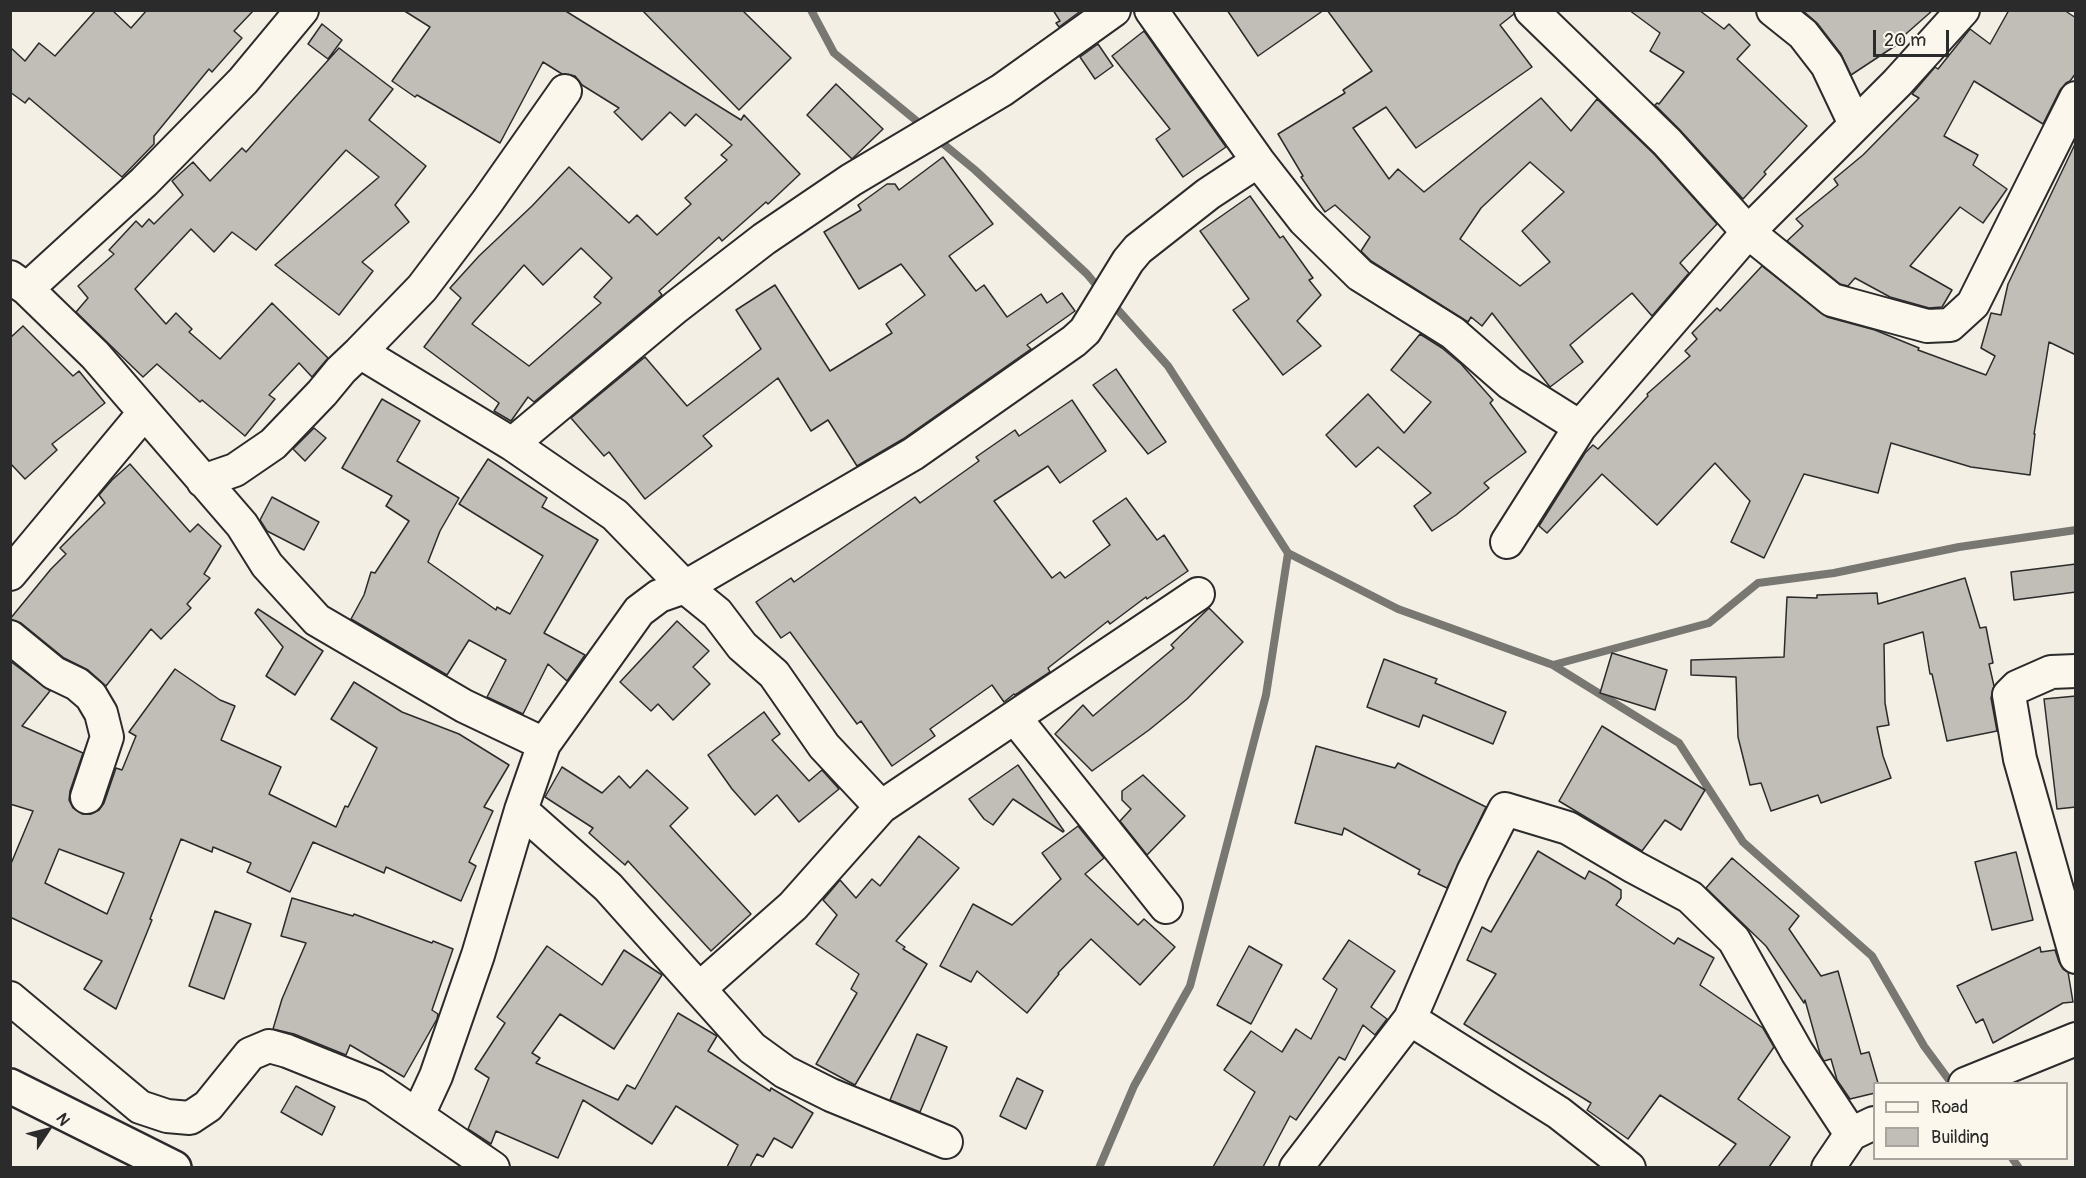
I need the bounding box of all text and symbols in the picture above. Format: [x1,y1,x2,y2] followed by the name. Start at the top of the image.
[1876,18,1952,56] scale bar
[1884,29,1926,52] text: 20 m
[1873,1082,2068,1160] legend
[1931,1096,1968,1119] text: Road
[18,1100,78,1160] north arrow
[51,1109,74,1130] text: N
[1931,1126,1989,1149] text: Building

